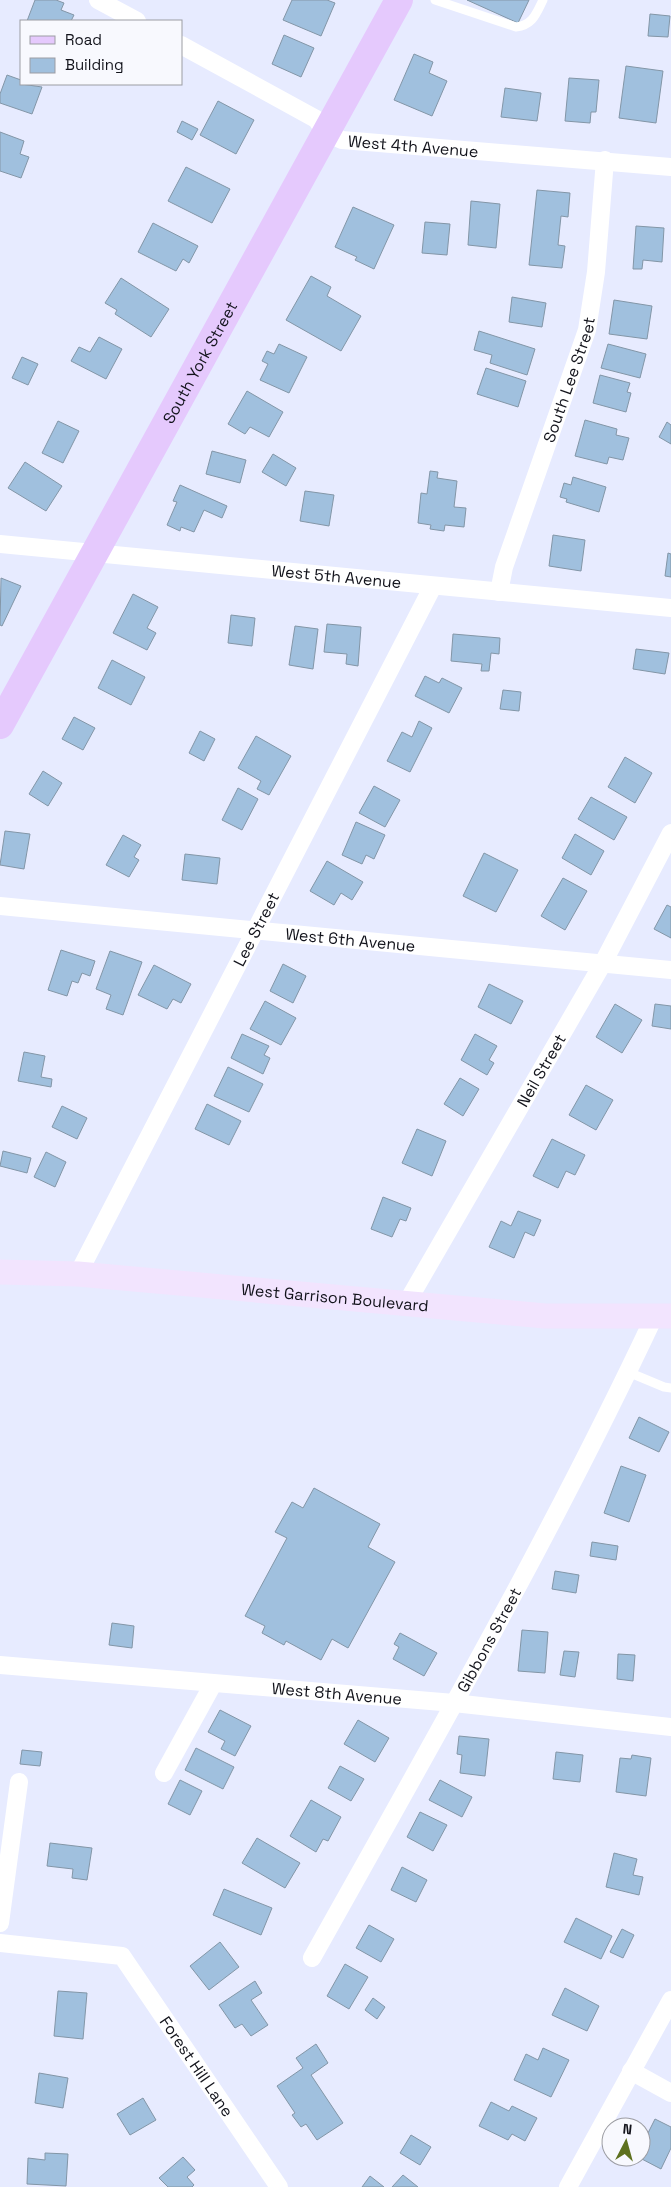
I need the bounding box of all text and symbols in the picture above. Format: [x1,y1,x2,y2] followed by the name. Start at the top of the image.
[20,20,182,85] legend
[65,30,102,49] text: Road
[65,55,124,74] text: Building
[347,130,479,162] street label: West 4th Avenue
[157,297,242,427] street label: South York Street
[538,315,599,445] street label: South Lee Street
[271,559,402,593] street label: West 5th Avenue
[228,889,284,970] street label: Lee Street
[284,923,416,956] street label: West 6th Avenue
[512,1030,570,1111] street label: Neil Street
[240,1278,430,1316] street label: West Garrison Boulevard
[452,1584,526,1696] street label: Gibbons Street
[271,1677,403,1709] street label: West 8th Avenue
[155,2012,239,2121] street label: Forest Hill Lane
[601,2117,651,2167] north arrow
[622,2120,633,2139] text: N

